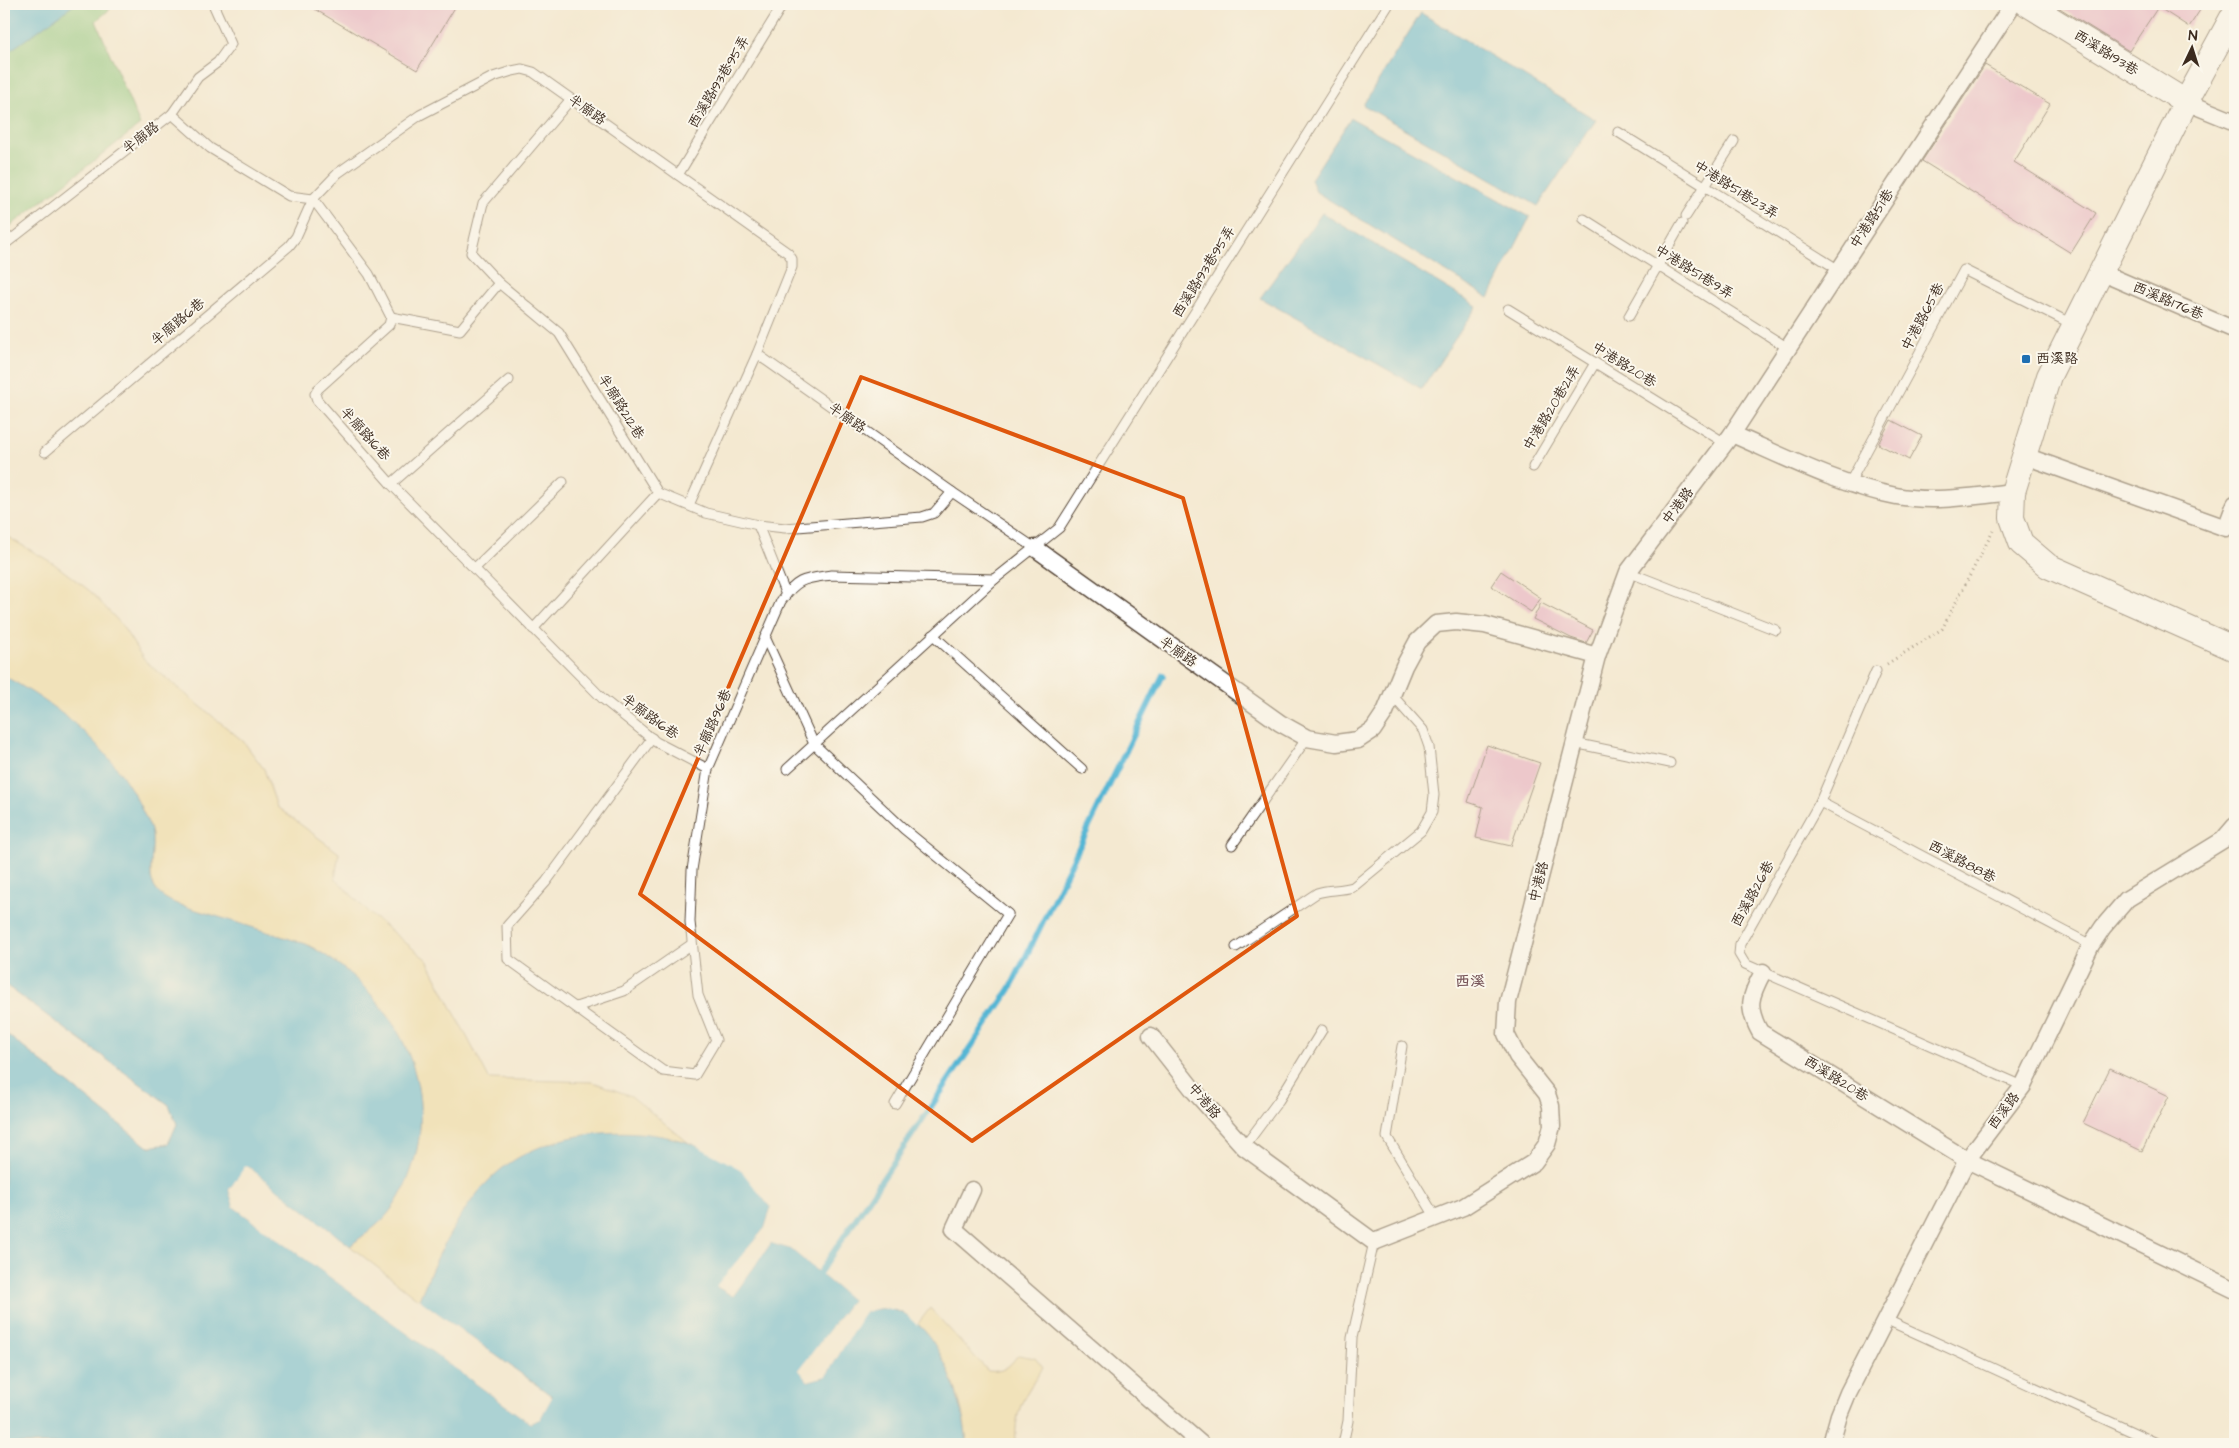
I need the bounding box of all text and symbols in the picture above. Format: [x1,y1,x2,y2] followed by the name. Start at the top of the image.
[2166,22,2216,72] north arrow
[2070,25,2143,81] street label: 西溪路193巷
[2188,26,2198,46] text: N
[683,32,755,132] street label: 西溪路193巷95弄
[564,90,610,130] street label: 半廍路
[118,117,164,159] street label: 半廍路
[1690,156,1782,224] street label: 中港路51巷23弄
[1845,184,1899,253] street label: 中港路51巷
[1168,222,1240,322] street label: 西溪路193巷95弄
[1651,240,1737,304] street label: 中港路51巷9弄
[2129,277,2207,325] street label: 西溪路176巷
[1897,278,1950,355] street label: 中港路65巷
[147,293,210,350] street label: 半廍路6巷
[1588,337,1661,393] street label: 中港路20巷
[2036,349,2078,369] place label: 西溪路
[2020,353,2032,365] marker: 西溪路
[1519,361,1585,455] street label: 中港路20巷21弄
[593,370,650,444] street label: 半廍路212巷
[824,398,870,438] street label: 半廍路
[335,403,395,466] street label: 半廍路16巷
[1657,483,1699,529] street label: 中港路
[1155,632,1201,672] street label: 半廍路
[689,685,737,760] street label: 半廍路96巷
[617,689,684,745] street label: 半廍路16巷
[1925,836,2000,889] street label: 西溪路88巷
[1727,856,1780,931] street label: 西溪路26巷
[1524,859,1554,905] street label: 中港路
[1455,971,1485,992] district label: 西溪
[1800,1051,1873,1107] street label: 西溪路20巷
[1183,1078,1225,1124] street label: 中港路
[1983,1088,2025,1134] street label: 西溪路

